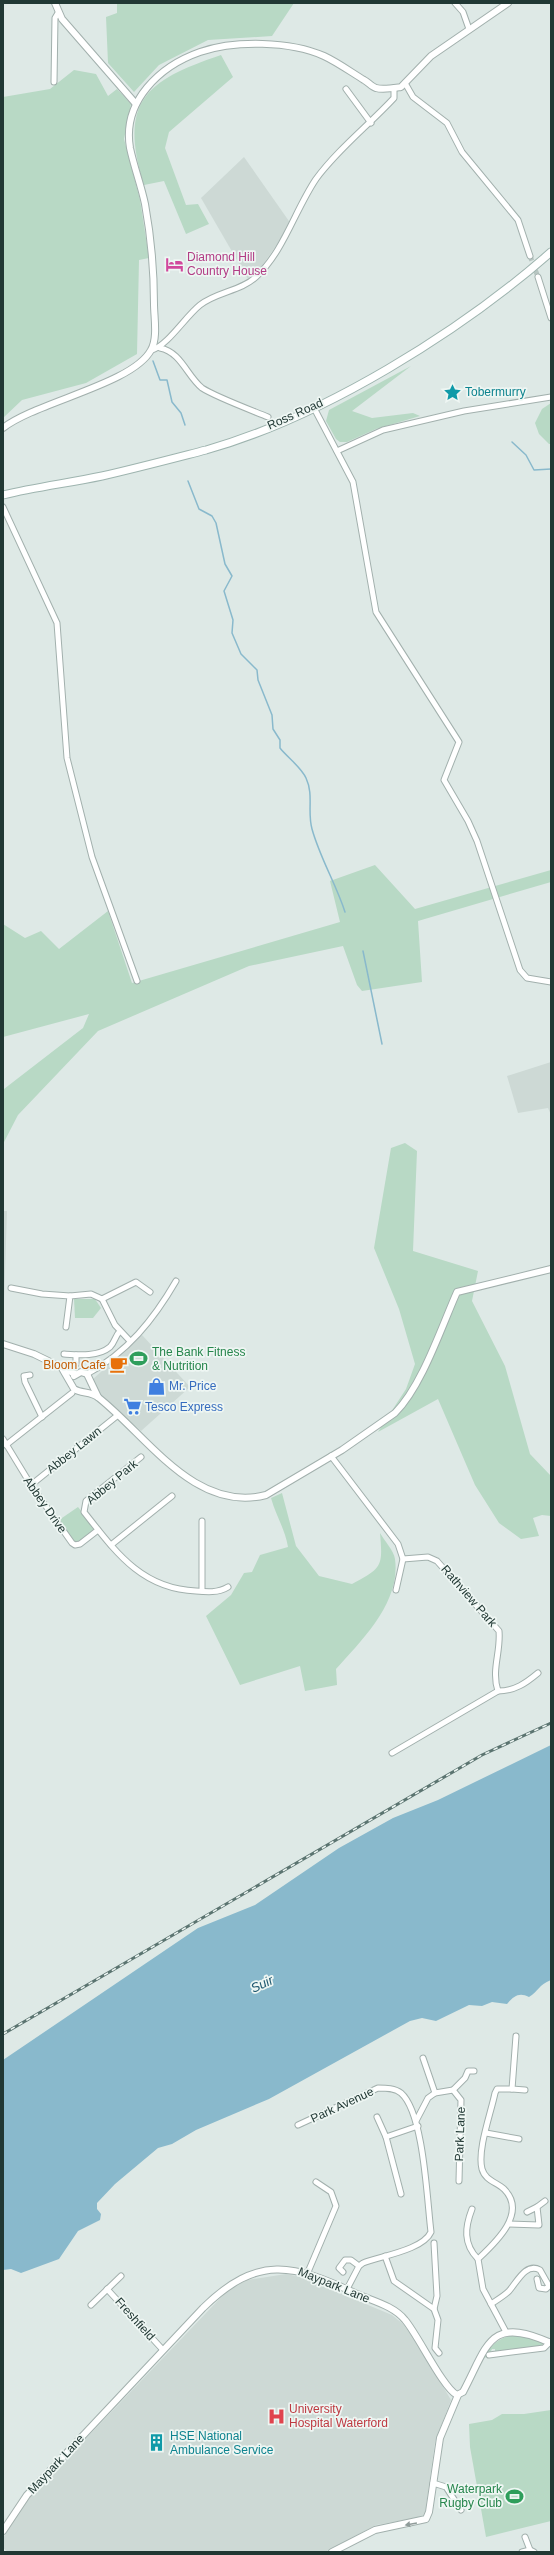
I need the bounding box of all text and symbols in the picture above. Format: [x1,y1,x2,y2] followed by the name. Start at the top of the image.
[187,250,267,278] place label: Diamond Hill Country House
[164,254,184,274] hotel icon: Diamond Hill Country House
[442,382,462,402] place icon: Tobermurry
[465,385,526,399] place label: Tobermurry
[265,396,325,432] street label: Ross Road
[152,1345,245,1373] place label: The Bank Fitness & Nutrition
[129,1349,149,1369] sports icon: The Bank Fitness & Nutrition
[109,1355,129,1375] cafe icon: Bloom Cafe
[43,1358,106,1372] place label: Bloom Cafe
[146,1376,166,1396] shop icon: Mr. Price
[169,1379,217,1393] place label: Mr. Price
[122,1397,142,1417] supermarket icon: Tesco Express
[145,1400,223,1414] place label: Tesco Express
[44,1424,104,1476] street label: Abbey Lawn
[84,1456,141,1507] street label: Abbey Park
[21,1474,70,1536] street label: Abbey Drive
[438,1562,500,1631] street label: Rathview Park
[248,1972,276,1996] water label: Suir
[308,2084,376,2126] street label: Park Avenue
[452,2106,468,2162] street label: Park Lane
[296,2264,372,2306] street label: Maypark Lane
[112,2295,158,2343] street label: Freshfield
[289,2402,388,2430] place label: University Hospital Waterford
[266,2406,286,2426] hospital icon: University Hospital Waterford
[170,2429,274,2457] place label: HSE National Ambulance Service
[25,2431,87,2497] street label: Maypark Lane
[147,2433,167,2453] building icon: HSE National Ambulance Service
[439,2482,503,2510] place label: Waterpark Rugby Club
[505,2486,525,2506] sports icon: Waterpark Rugby Club
[405,2521,417,2527] one-way arrow

